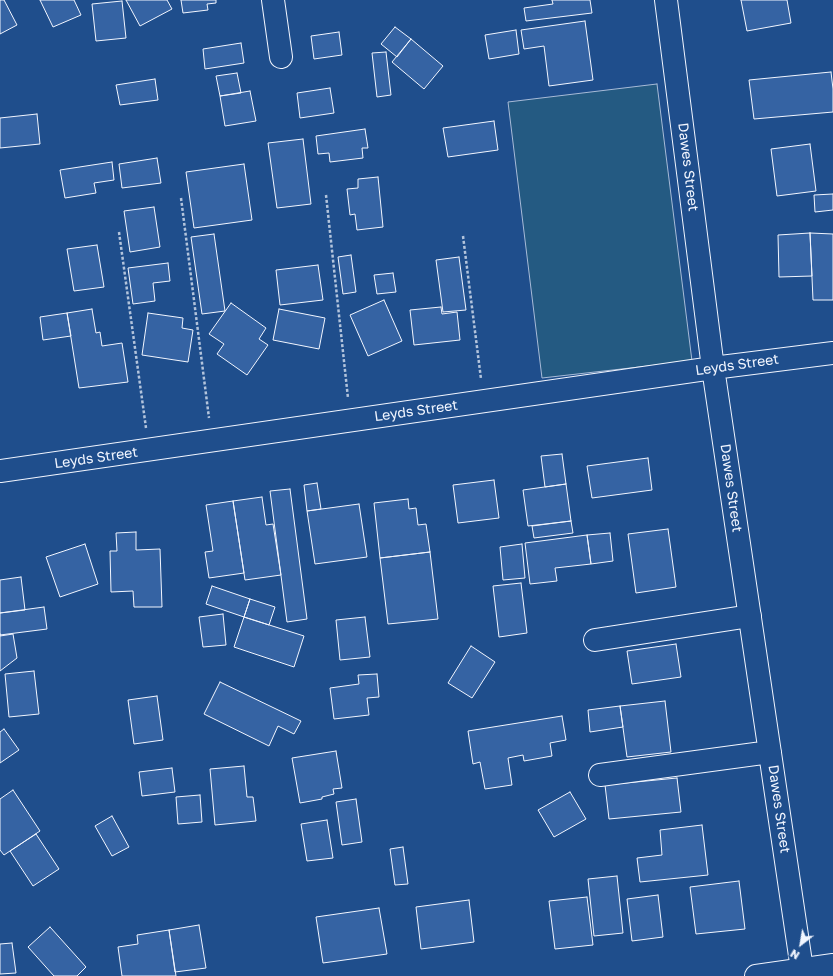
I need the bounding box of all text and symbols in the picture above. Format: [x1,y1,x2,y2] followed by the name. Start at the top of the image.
[674,122,702,212] street label: Dawes Street
[694,351,780,379] street label: Leyds Street
[373,397,459,425] street label: Leyds Street
[716,443,746,533] street label: Dawes Street
[53,444,139,472] street label: Leyds Street
[764,764,794,854] street label: Dawes Street
[781,924,821,964] north arrow
[788,947,801,962] text: N

